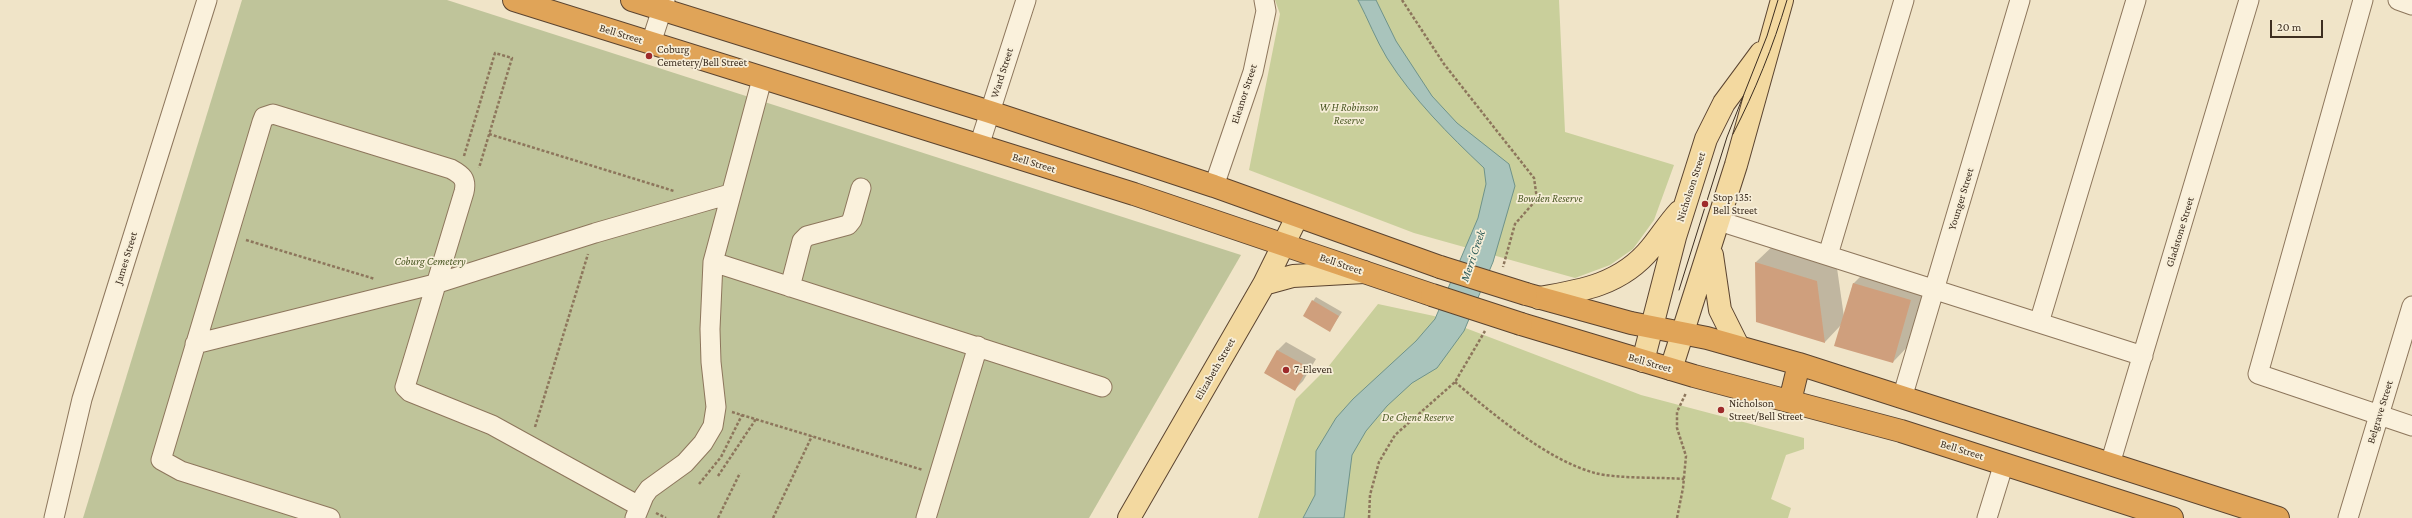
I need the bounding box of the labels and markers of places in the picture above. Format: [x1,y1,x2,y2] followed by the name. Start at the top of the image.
[657,43,747,69] place label: Coburg Cemetery/Bell Street
[644,51,654,61] marker: Coburg Cemetery/Bell Street
[1713,191,1757,217] place label: Stop 135: Bell Street
[1700,199,1710,209] marker: Stop 135: Bell Street
[1294,363,1332,377] place label: 7-Eleven
[1281,365,1291,375] marker: 7-Eleven
[1729,397,1803,423] place label: Nicholson Street/Bell Street
[1716,405,1726,415] marker: Nicholson Street/Bell Street

